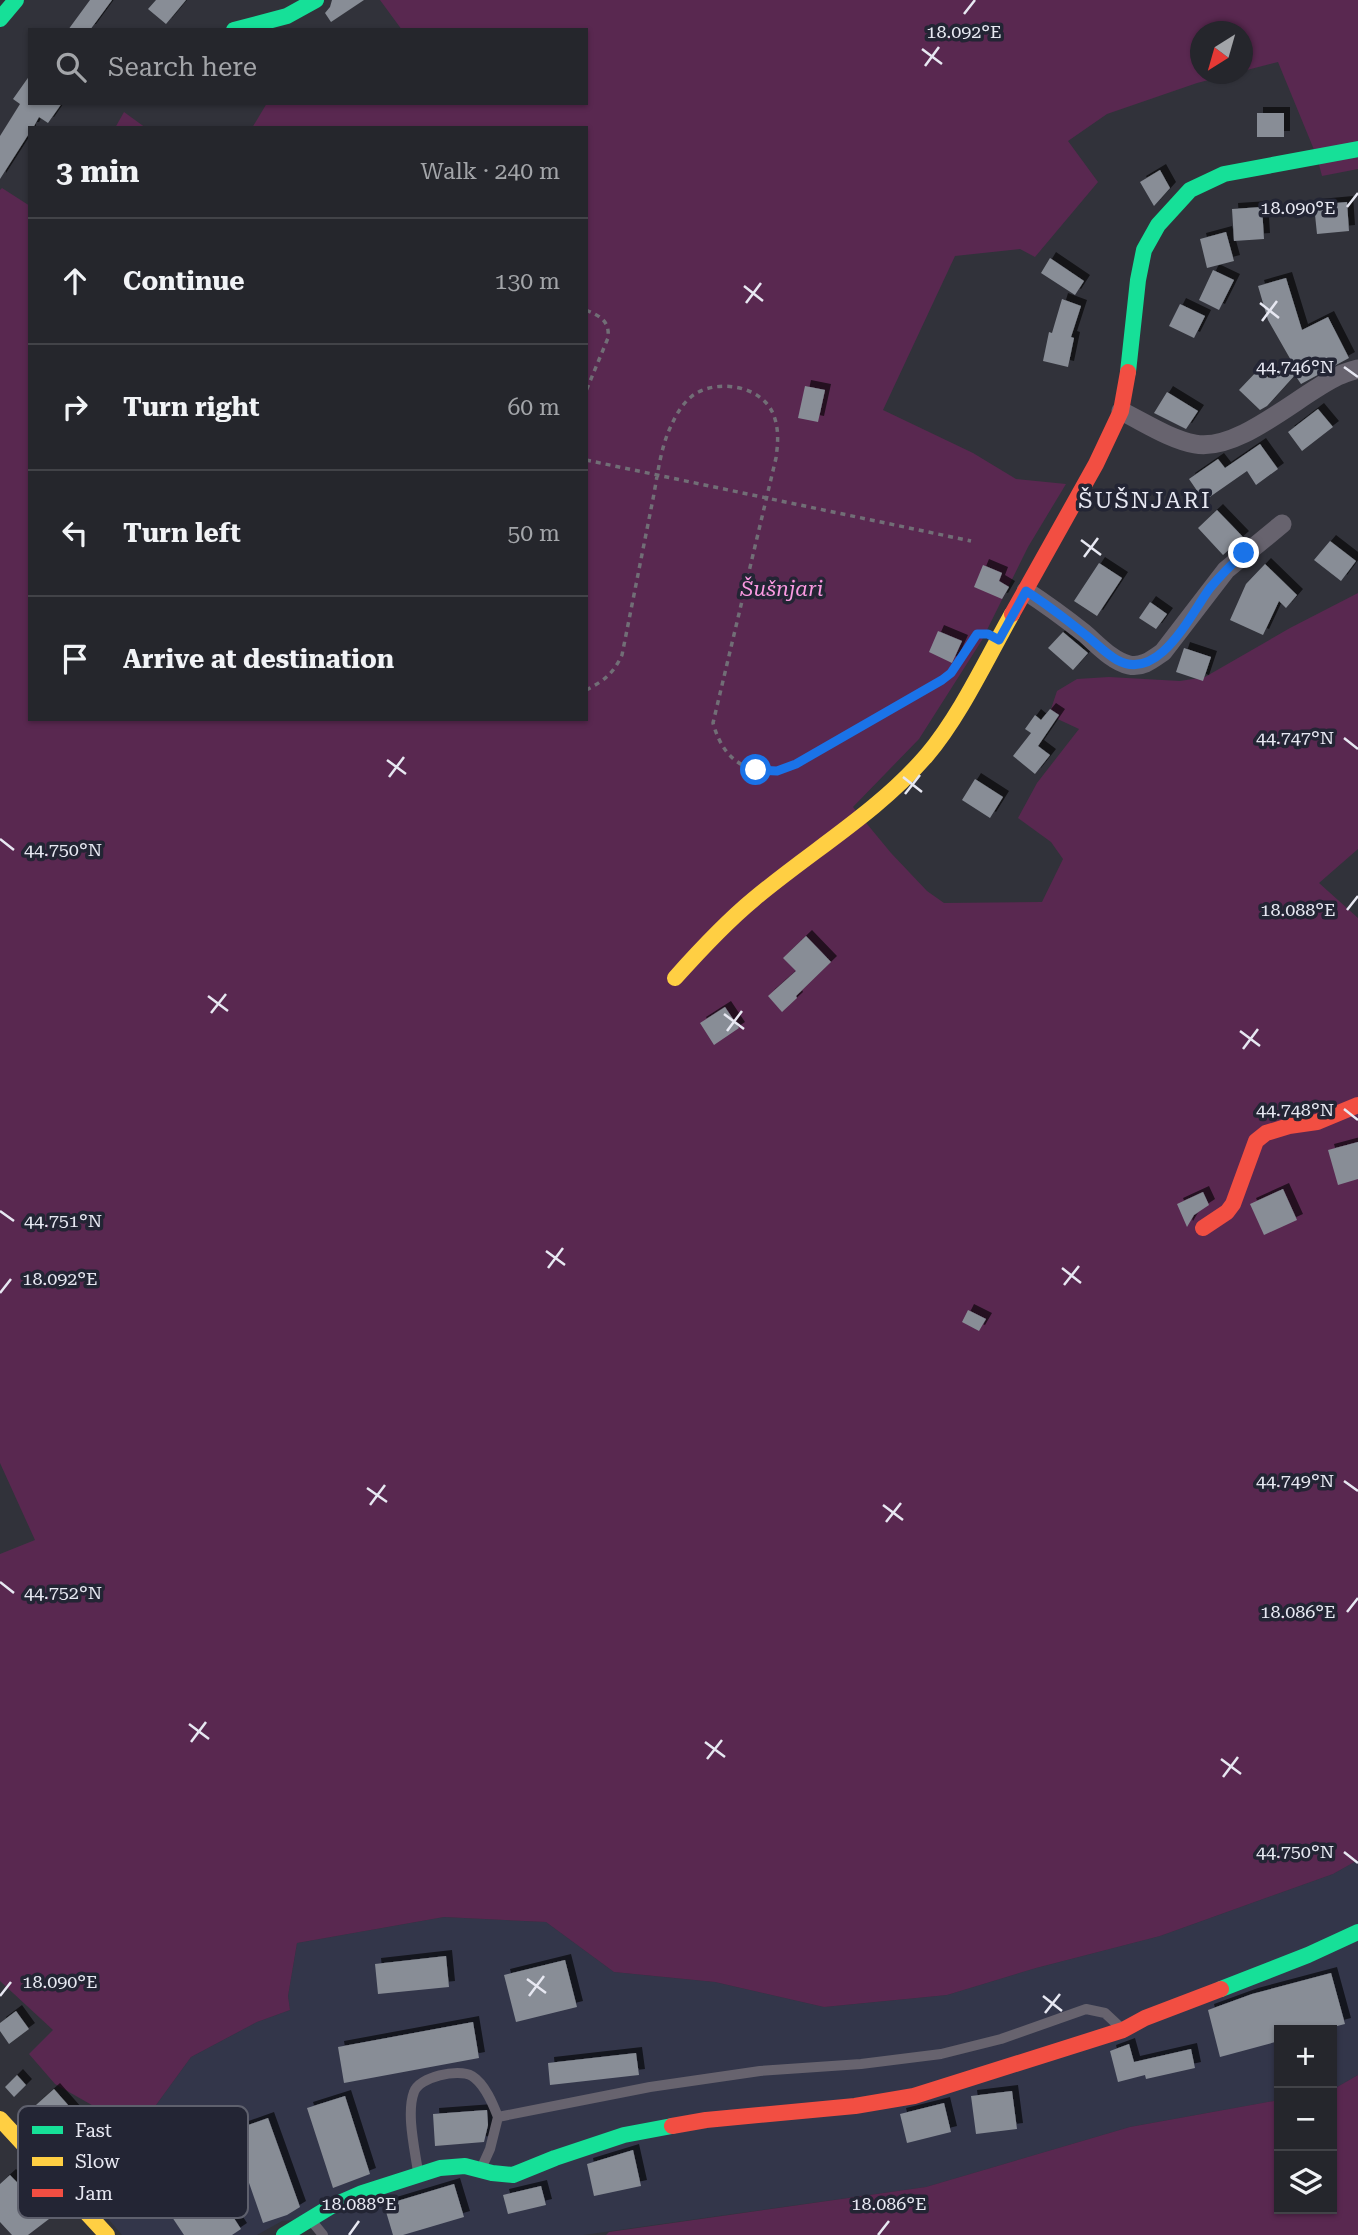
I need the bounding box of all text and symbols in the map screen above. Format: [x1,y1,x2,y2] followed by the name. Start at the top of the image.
[926,21,1002,42] text: 18.092°E
[1190,21,1253,84] north arrow
[28,28,588,105] search box
[52,48,90,86] icon: search
[108,52,257,82] text: Search here
[56,154,139,189] text: 3 min
[421,158,560,185] text: Walk · 240 m
[1260,197,1336,218] text: 18.090°E
[56,262,94,300] icon: ahead
[123,266,245,296] text: Continue
[495,268,560,295] text: 130 m
[1256,356,1334,377] text: 44.746°N
[56,388,94,426] icon: right
[123,392,259,422] text: Turn right
[507,394,560,421] text: 60 m
[1078,487,1212,514] district label: ŠUŠNJARI
[56,514,94,552] icon: left
[123,518,241,548] text: Turn left
[507,520,560,547] text: 50 m
[1228,537,1259,568] route end
[740,576,823,601] park label: Šušnjari
[56,640,94,678] icon: arrive
[123,644,394,674] text: Arrive at destination
[1256,727,1334,748] text: 44.747°N
[740,754,771,785] route start
[24,839,102,860] text: 44.750°N
[1260,899,1336,920] text: 18.088°E
[1256,1099,1334,1120] text: 44.748°N
[24,1210,102,1231] text: 44.751°N
[22,1268,98,1289] text: 18.092°E
[1256,1470,1334,1491] text: 44.749°N
[24,1582,102,1603] text: 44.752°N
[1260,1601,1336,1622] text: 18.086°E
[1256,1841,1334,1862] text: 44.750°N
[22,1971,98,1992] text: 18.090°E
[1274,2025,1337,2214] map controls
[1274,2025,1337,2088] button: +
[1274,2088,1337,2151] button: −
[18,2106,248,2218] legend
[75,2119,112,2142] text: Fast
[75,2150,120,2173] text: Slow
[1274,2151,1337,2214] button: layers
[75,2182,113,2205] text: Jam
[321,2193,397,2214] text: 18.088°E
[851,2193,927,2214] text: 18.086°E

